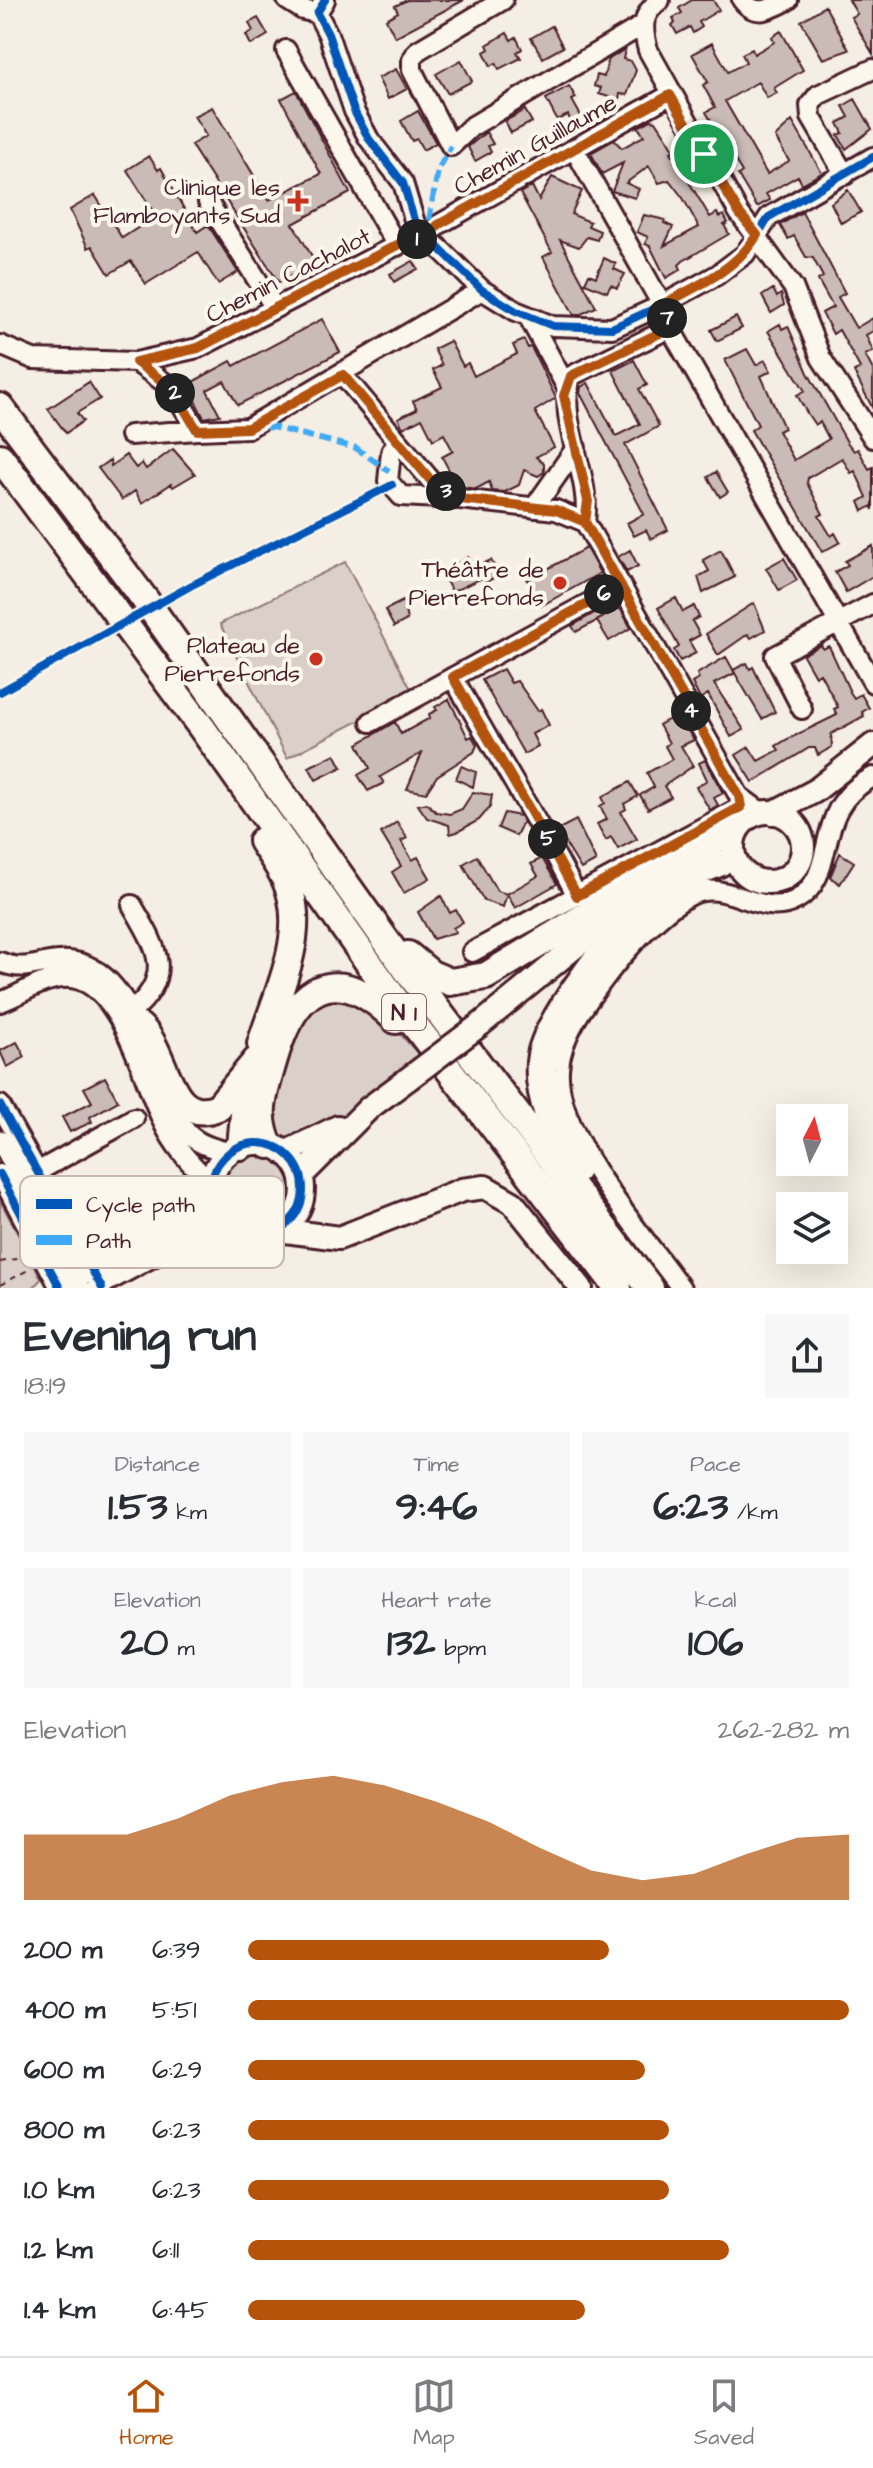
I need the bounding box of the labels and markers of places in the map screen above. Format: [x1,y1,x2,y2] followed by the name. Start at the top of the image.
[670,120,738,188] pin
[93,171,280,234] place label: Clinique les Flamboyants Sud
[287,190,309,212] marker: Clinique les Flamboyants Sud
[397,219,437,259] pin: 1
[647,298,687,338] pin: 7
[155,373,195,413] pin: 2
[426,471,466,511] pin: 3
[409,553,544,615] place label: Théâtre de Pierrefonds
[551,574,569,592] marker: Théâtre de Pierrefonds
[584,574,624,614] pin: 6
[165,629,300,691] place label: Plateau de Pierrefonds
[307,650,325,668] marker: Plateau de Pierrefonds
[671,691,711,731] pin: 4
[528,819,568,859] pin: 5

